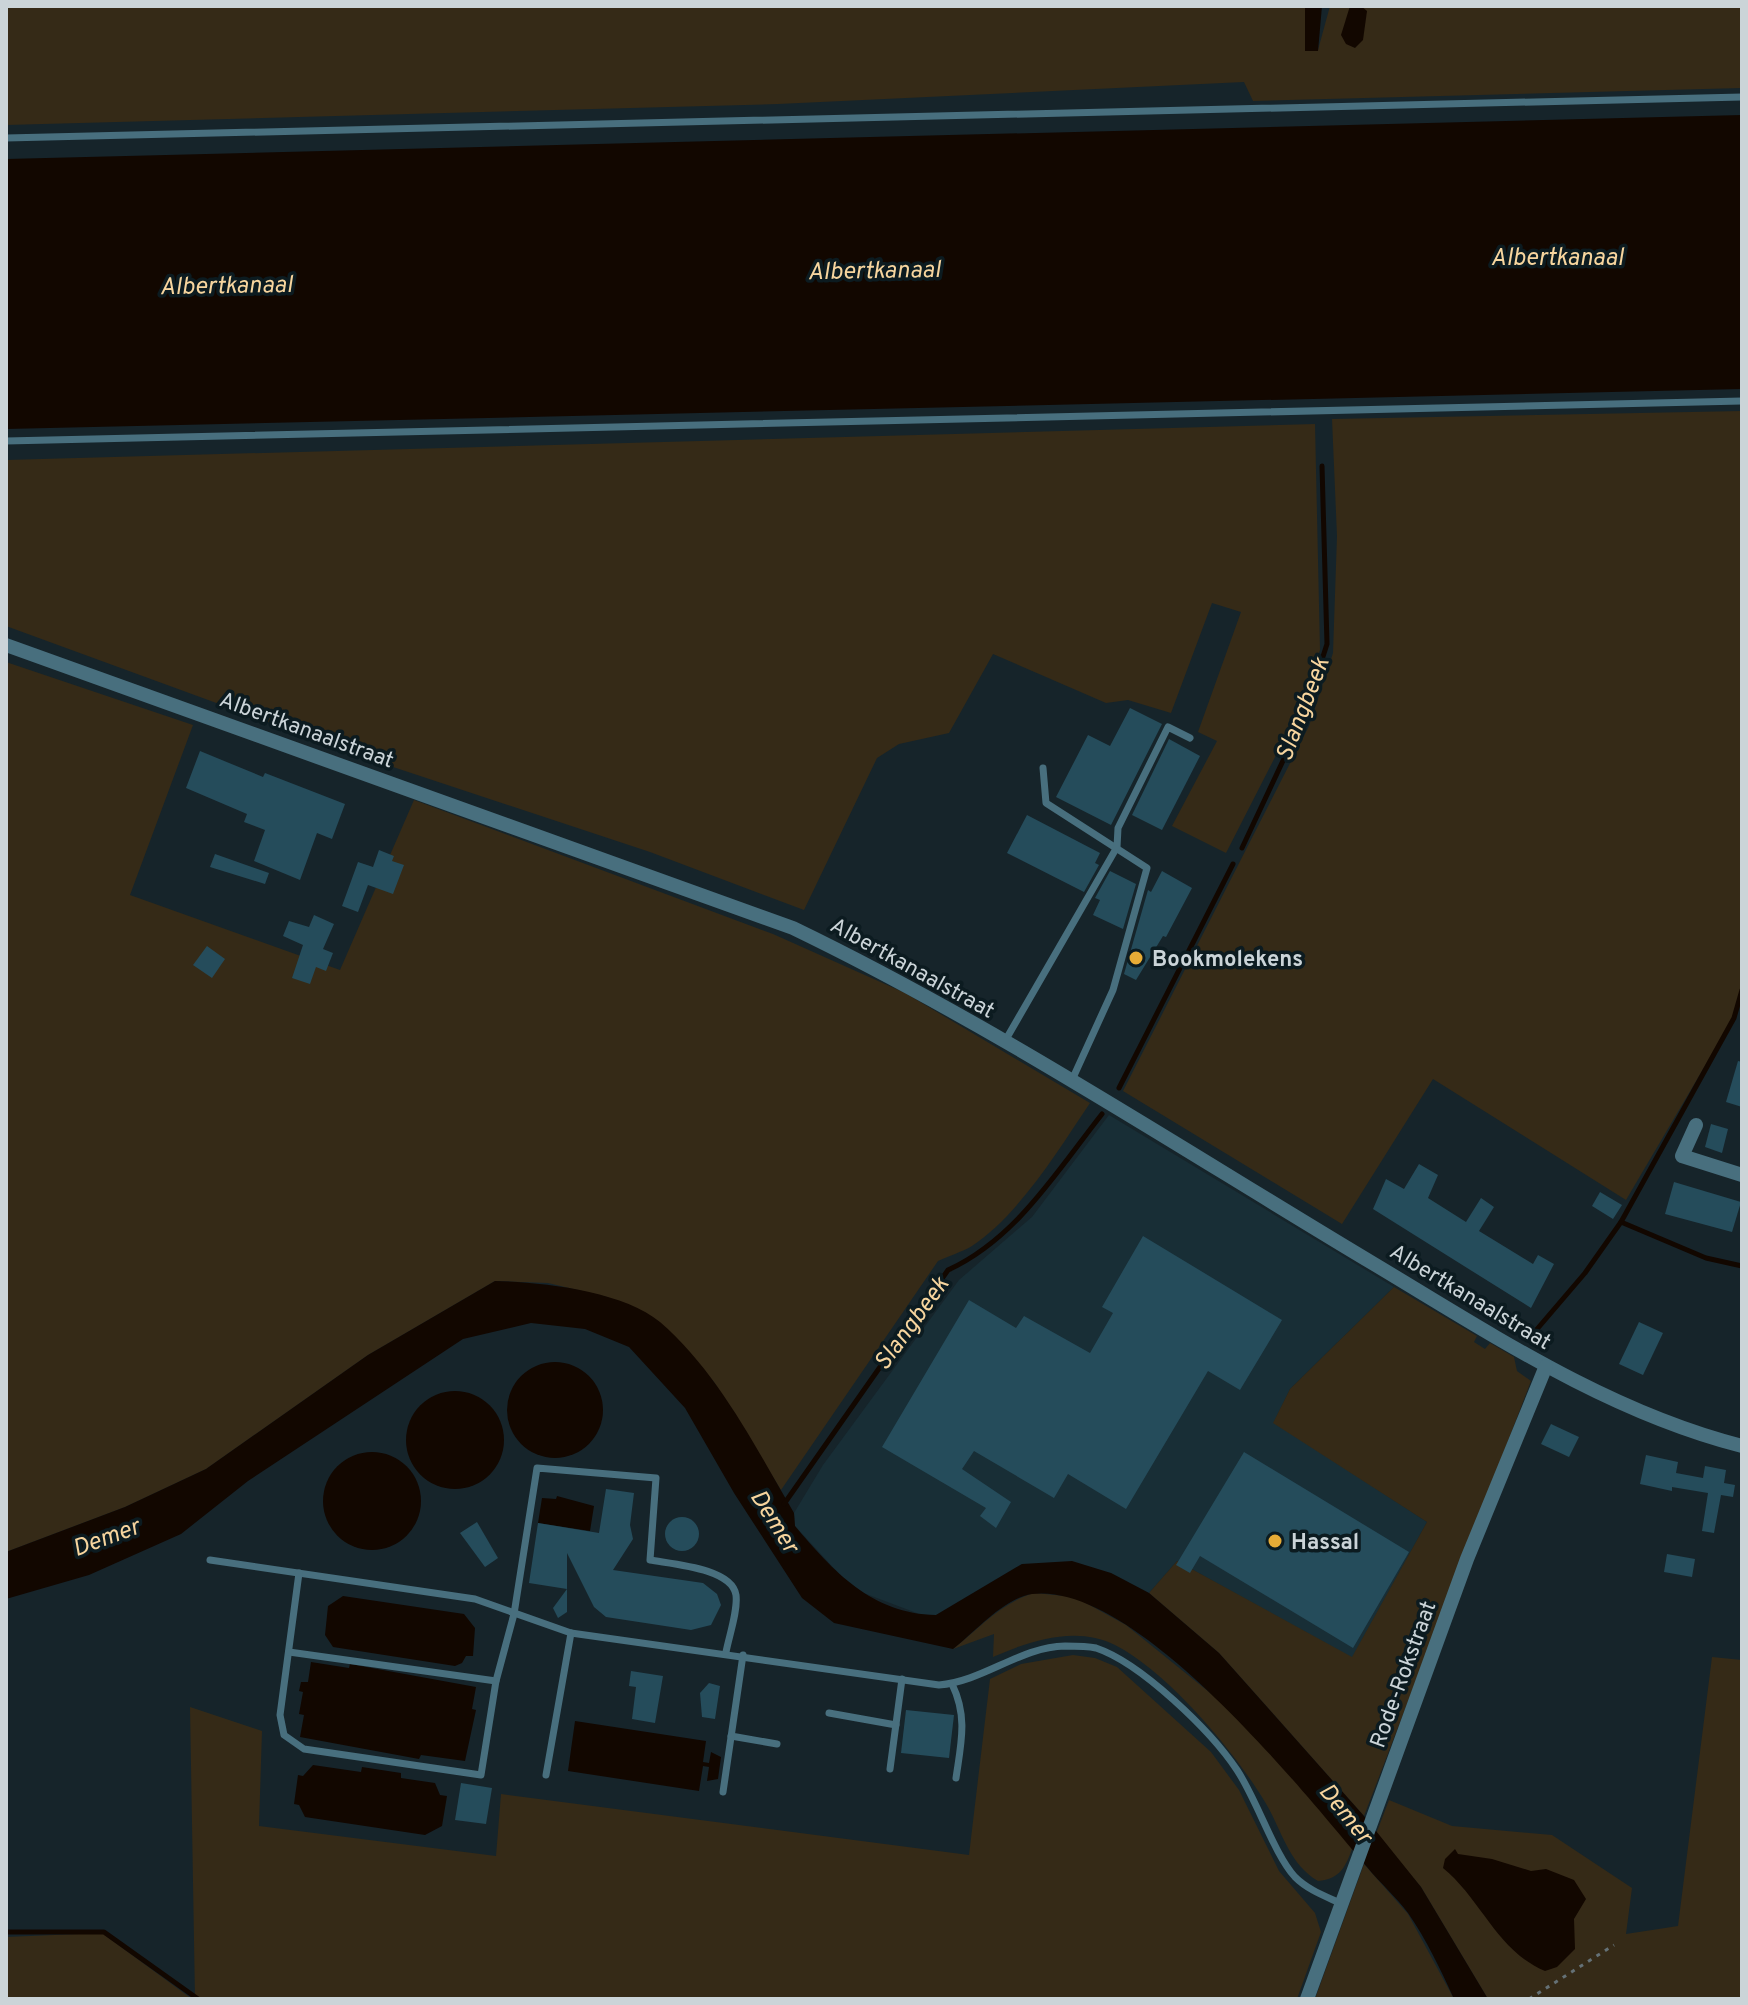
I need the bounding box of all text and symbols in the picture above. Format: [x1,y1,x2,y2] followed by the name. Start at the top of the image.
[1491,244,1625,274] water label: Albertkanaal
[807,256,943,288] water label: Albertkanaal
[159,271,295,303] water label: Albertkanaal
[1270,653,1338,766] water label: Slangbeek
[215,687,397,775] street label: Albertkanaalstraat
[825,913,999,1026] street label: Albertkanaalstraat
[1152,947,1303,974] place label: Bookmolekens
[1127,949,1145,967] marker: Bookmolekens
[1384,1239,1555,1357] street label: Albertkanaalstraat
[868,1271,957,1377] water label: Slangbeek
[742,1485,805,1561] water label: Demer
[69,1512,146,1565] water label: Demer
[1291,1530,1359,1557] place label: Hassal
[1266,1532,1284,1550] marker: Hassal
[1365,1598,1443,1752] street label: Rode-Rokstraat
[1311,1778,1379,1852] water label: Demer

